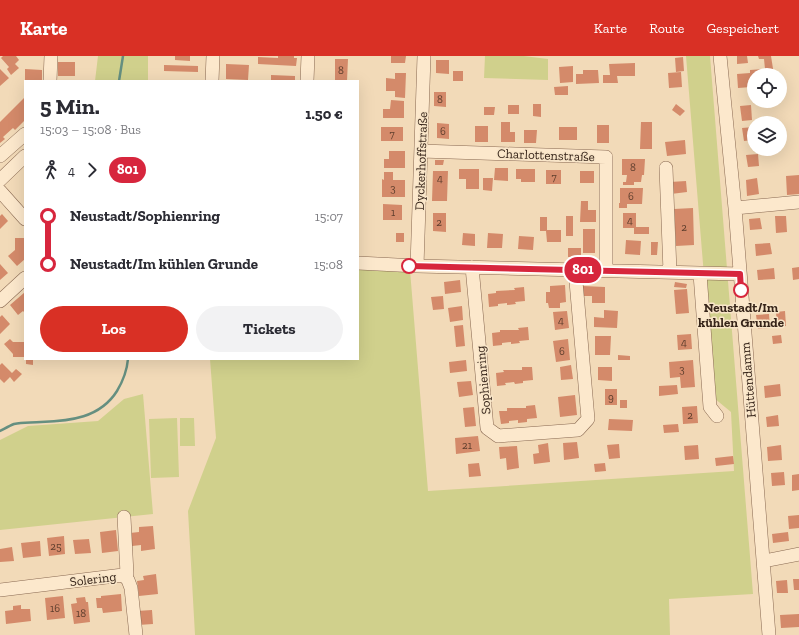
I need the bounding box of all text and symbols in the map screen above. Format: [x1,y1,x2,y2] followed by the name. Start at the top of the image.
[20,17,68,40] text: Karte
[594,20,627,37] text: Karte
[649,20,684,37] text: Route
[706,20,779,37] text: Gespeichert
[338,64,344,77] house number: 8
[747,68,787,156] map controls
[747,68,787,108] button: locate
[40,93,100,120] text: 5 Min.
[437,93,443,106] house number: 8
[305,105,343,123] text: 1.50 €
[412,111,430,211] street label: Dyckerhoffstraße
[747,116,787,156] button: layers
[40,122,141,137] text: 15:03 – 15:08 · Bus
[440,125,446,138] house number: 6
[389,128,395,141] house number: 7
[497,146,595,164] street label: Charlottenstraße
[40,159,62,181] icon: walk
[81,159,103,181] icon: forward
[117,161,138,178] text: 801
[630,161,636,174] house number: 8
[68,163,75,178] text: 4
[551,171,557,184] house number: 7
[437,172,443,185] house number: 4
[390,182,396,195] house number: 3
[628,190,634,203] house number: 6
[391,206,396,219] house number: 1
[70,207,220,225] text: Neustadt/Sophienring
[315,209,343,224] text: 15:07
[627,214,633,227] house number: 4
[436,216,442,229] house number: 2
[681,221,687,234] house number: 2
[70,255,258,273] text: Neustadt/Im kühlen Grunde
[314,257,343,272] text: 15:08
[560,257,606,283] line badge: 801
[401,258,417,274] unlabelled marker
[572,261,594,278] text: 801
[733,282,749,298] marker: Neustadt/Im kühlen Grunde
[698,300,785,330] place label: Neustadt/Im kühlen Grunde
[40,306,188,352] button: Los
[196,306,343,352] button: Tickets
[558,314,564,327] house number: 4
[681,336,687,349] house number: 4
[737,341,759,418] street label: Hüttendamm
[473,345,493,415] street label: Sophienring
[559,345,565,358] house number: 6
[679,363,685,376] house number: 3
[608,391,614,404] house number: 9
[687,409,693,422] house number: 2
[462,439,473,452] house number: 21
[50,540,62,553] house number: 25
[69,569,117,589] street label: Solering
[50,602,60,615] house number: 16
[76,607,86,620] house number: 18

